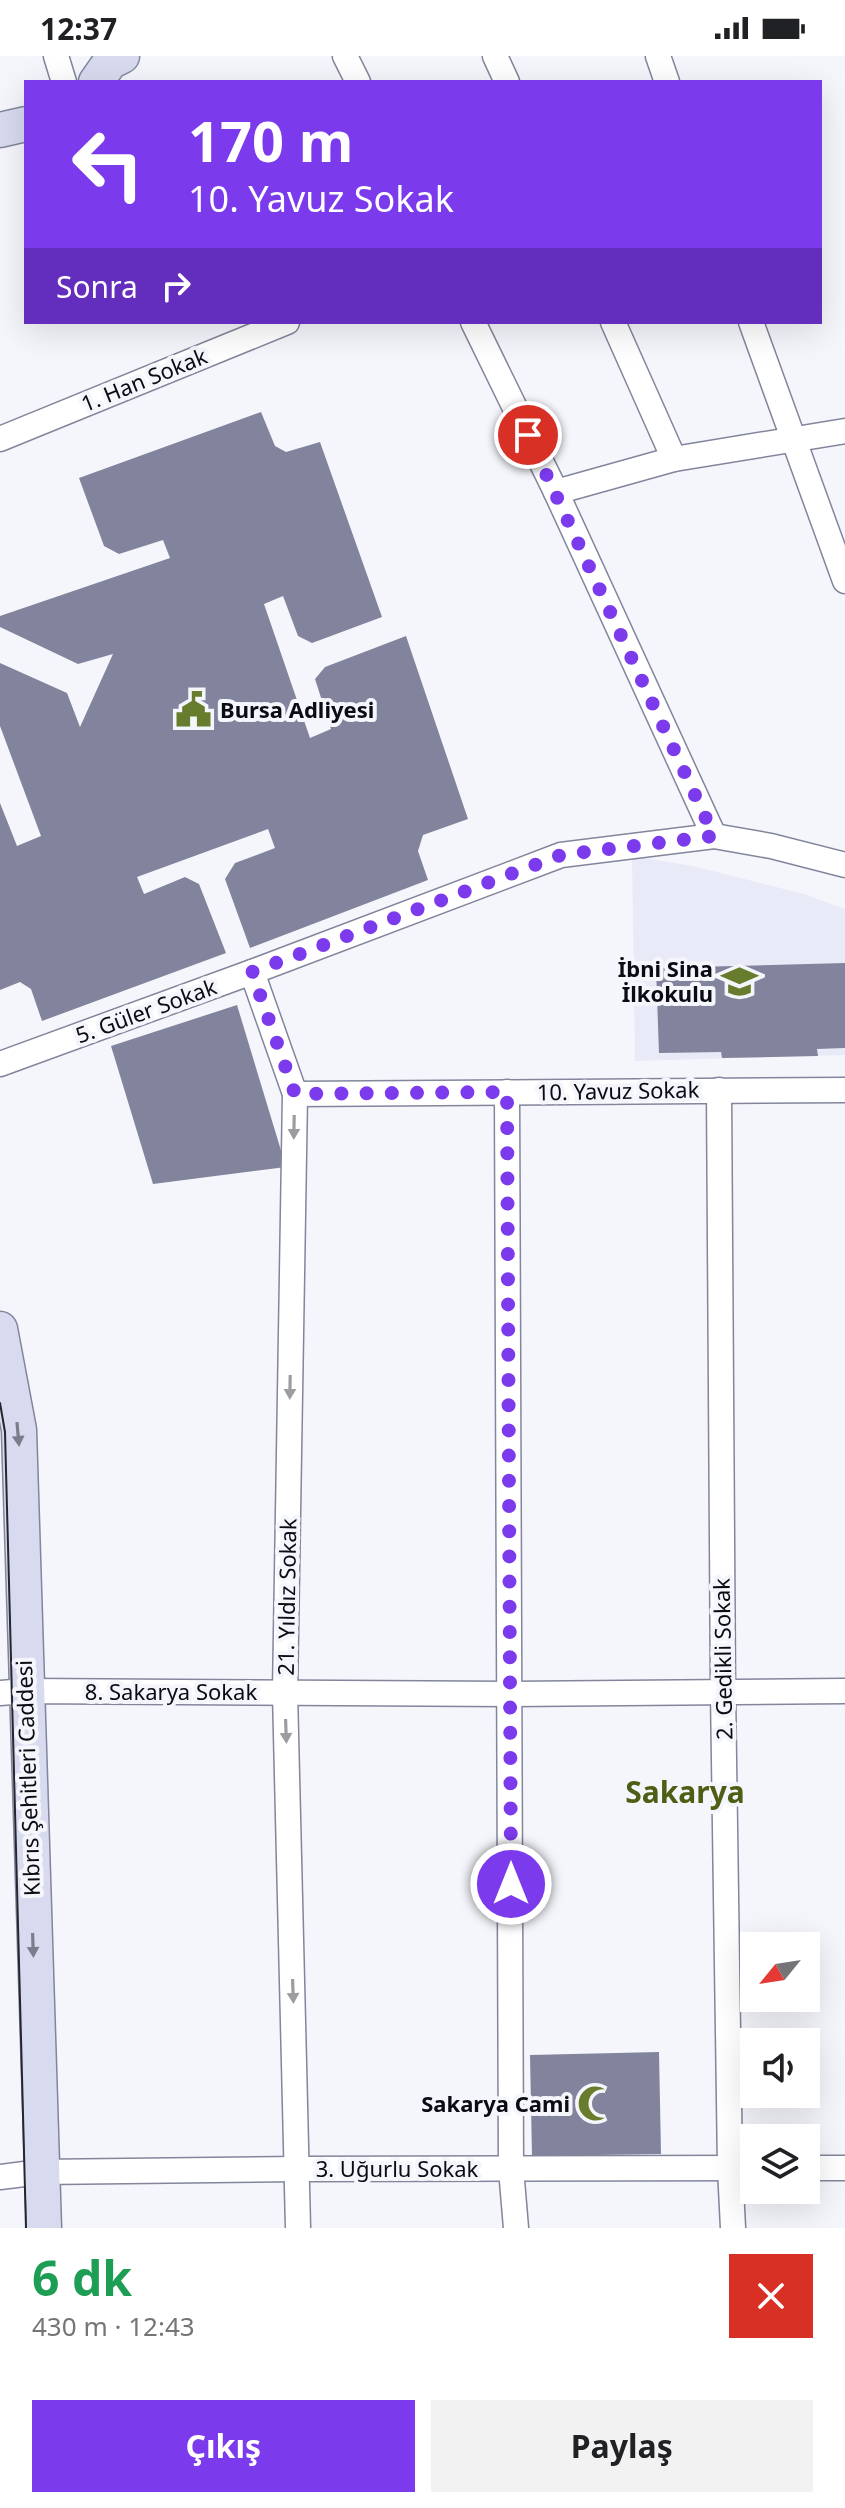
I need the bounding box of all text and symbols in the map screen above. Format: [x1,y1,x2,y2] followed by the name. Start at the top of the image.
[40,8,117,49] text: 12:37
[188,102,353,178] text: 170 m
[56,112,160,216] icon: left
[188,174,454,223] text: 10. Yavuz Sokak
[154,264,198,308] icon: right
[56,266,138,307] text: Sonra
[76,340,211,418] street label: 1. Han Sokak
[494,401,562,469] pin
[506,413,550,457] icon: arrive
[175,691,213,729] public building icon: Bursa Adliyesi
[220,694,374,724] place label: Bursa Adliyesi
[618,953,713,1008] place label: İbni Sina İlkokulu
[720,963,758,1001] school or university icon: İbni Sina İlkokulu
[71,971,221,1049] street label: 5. Güler Sokak
[536,1074,700,1106] street label: 10. Yavuz Sokak
[288,1115,301,1140] one-way arrow
[284,1375,296,1400] one-way arrow
[12,1421,25,1446] one-way arrow
[270,1518,302,1676] street label: 21. Yıldız Sokak
[706,1578,738,1740] street label: 2. Gedikli Sokak
[8,1660,46,1897] street label: Kıbrıs Şehitleri Caddesi
[85,1676,257,1706] street label: 8. Sakarya Sokak
[280,1719,293,1744] one-way arrow
[625,1771,745,1812] district label: Sakarya
[469,1842,553,1926] position arrow
[740,1932,820,2012] north arrow
[740,1932,820,2204] map controls
[27,1933,40,1958] one-way arrow
[287,1979,300,2004] one-way arrow
[740,2028,820,2108] button: sound
[577,2085,615,2123] mosque icon: Sakarya Cami
[421,2088,570,2118] place label: Sakarya Cami
[740,2124,820,2204] button: layers
[316,2153,479,2183] street label: 3. Uğurlu Sokak
[32,2245,132,2310] text: 6 dk
[729,2254,813,2338] button: close
[32,2308,195,2344] text: 430 m · 12:43
[32,2400,415,2492] button: Çıkış
[431,2400,813,2492] button: Paylaş

